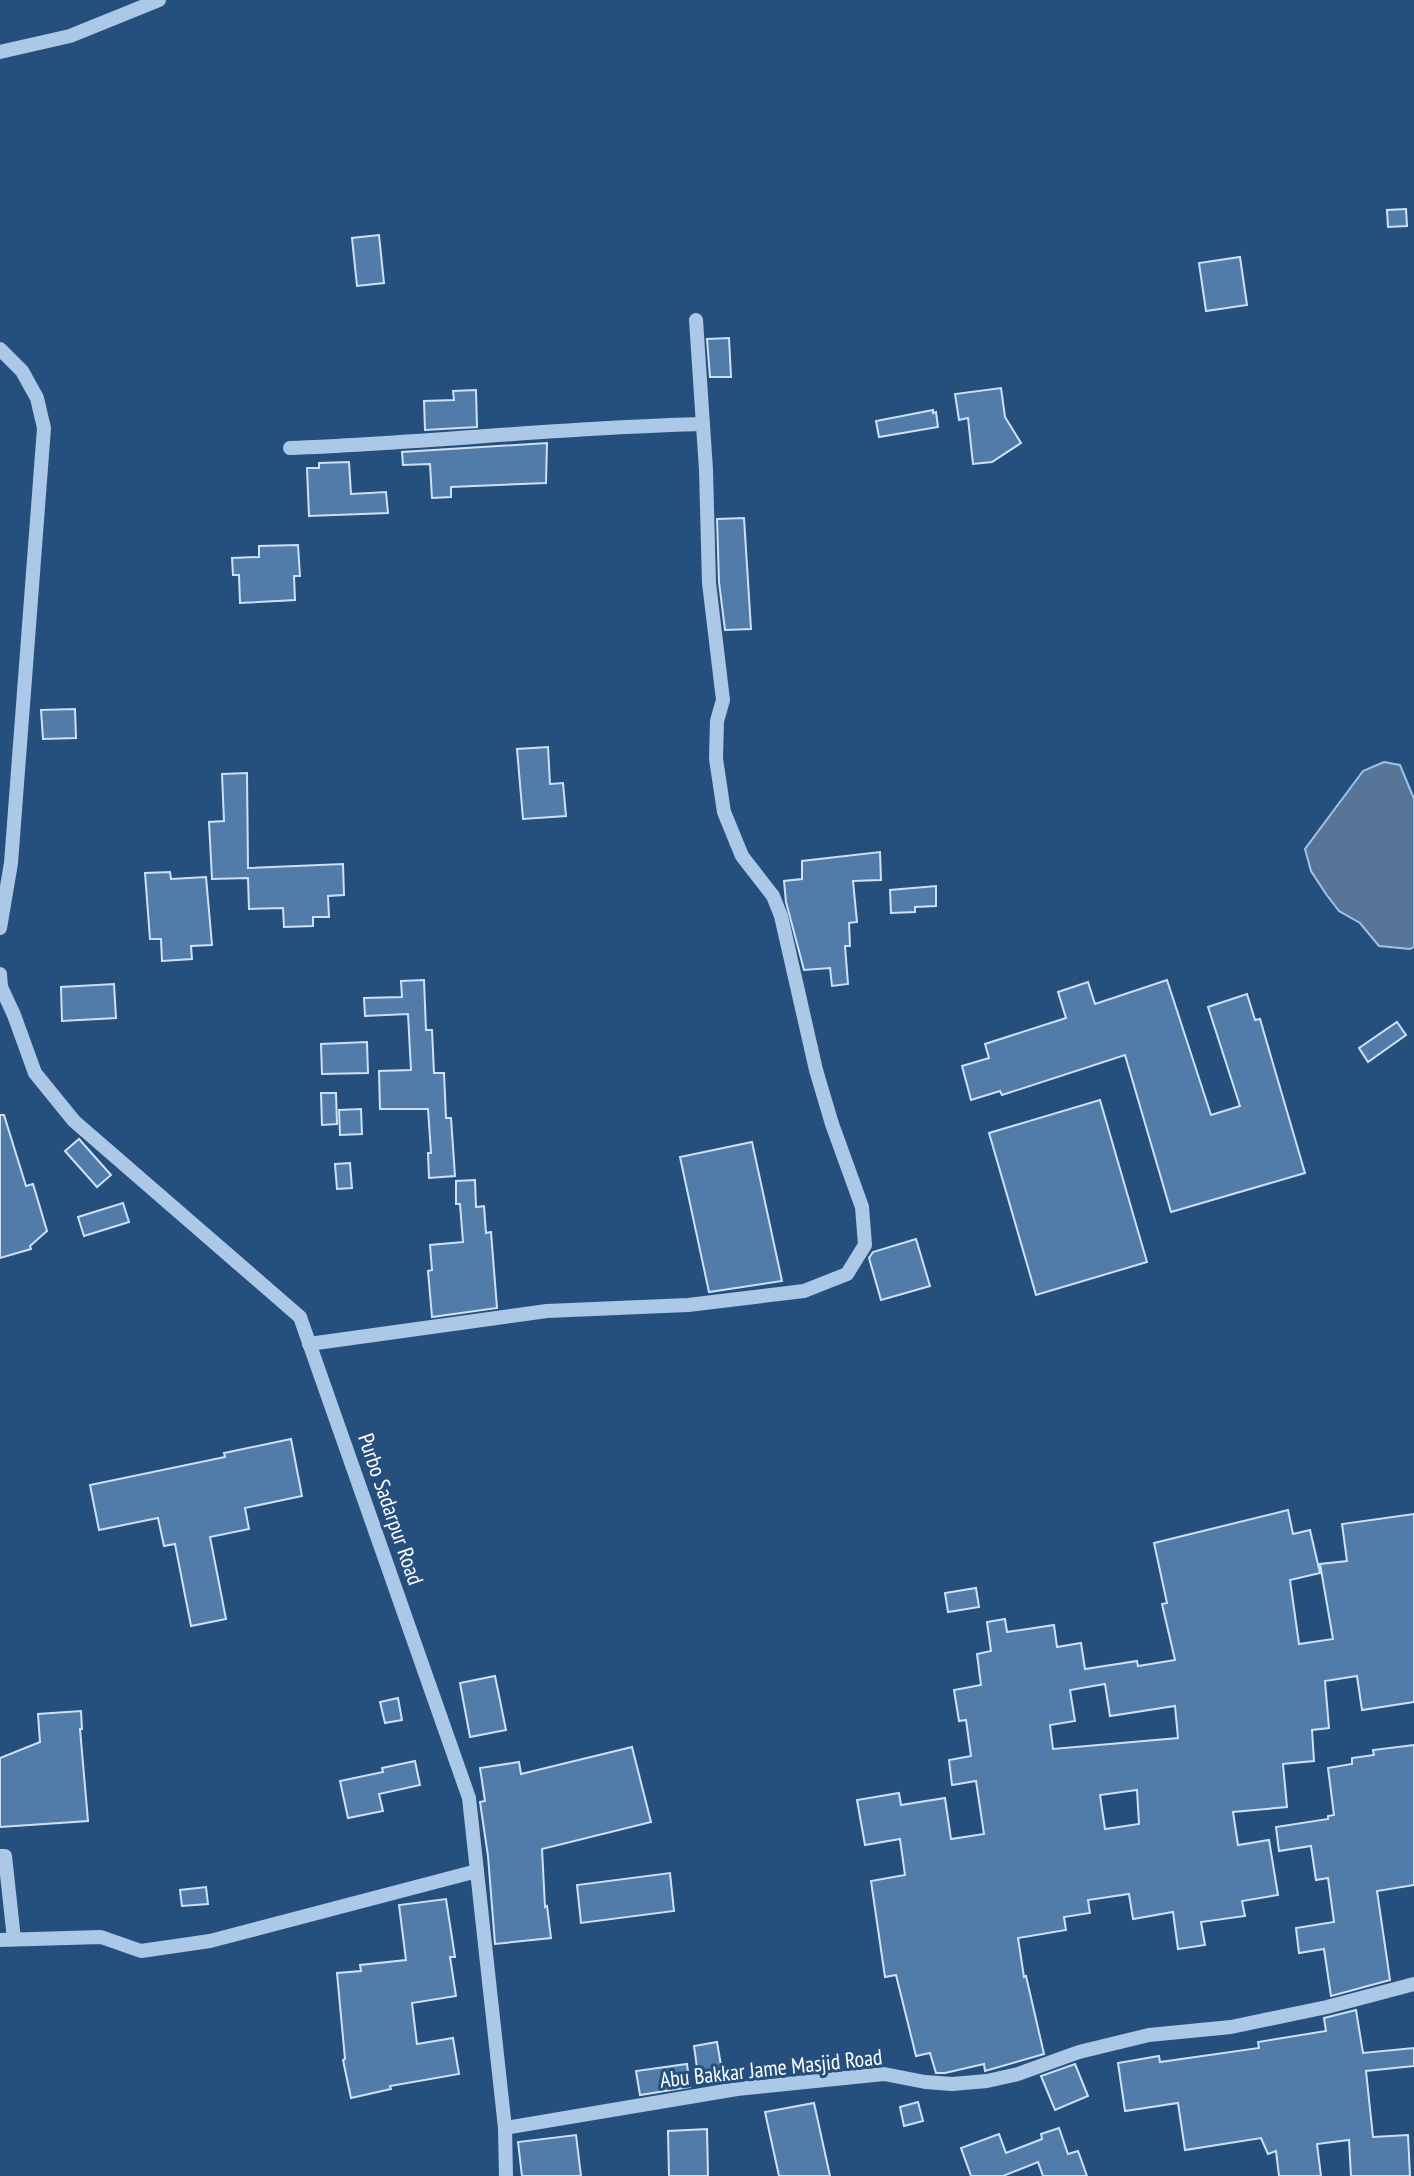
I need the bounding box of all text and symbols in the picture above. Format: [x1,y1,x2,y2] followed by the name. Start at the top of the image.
[352,1429,430,1589] street label: Purbo Sadarpur Road
[658,2042,884,2094] street label: Abu Bakkar Jame Masjid Road

